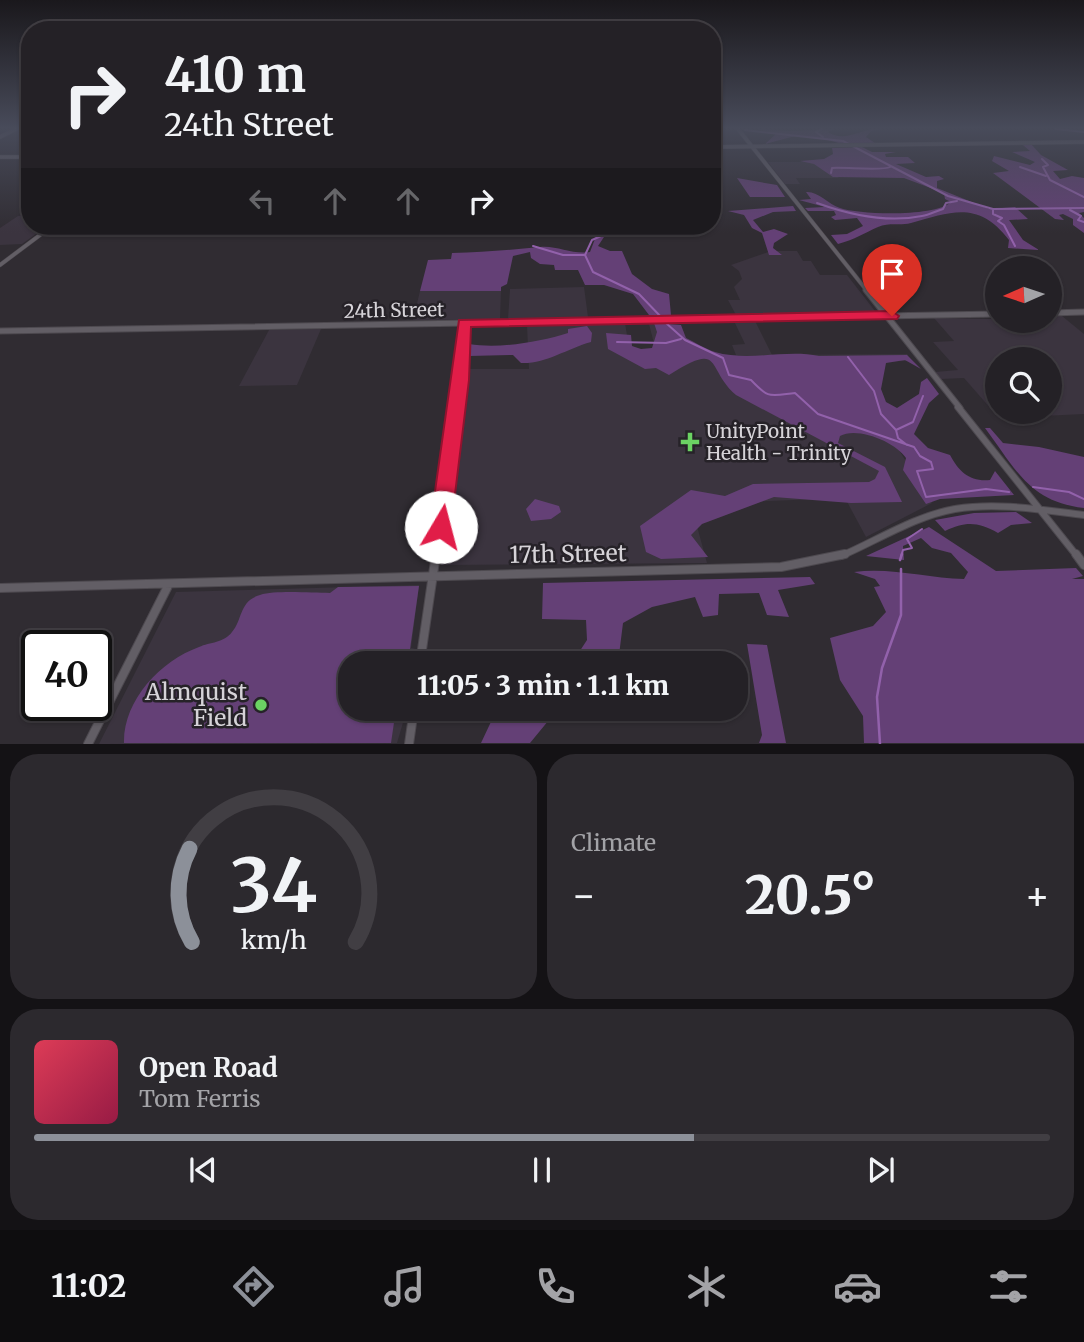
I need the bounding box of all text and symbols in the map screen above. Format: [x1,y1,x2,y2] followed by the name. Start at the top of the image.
[164,44,306,105] text: 410 m
[49,49,140,140] icon: right
[164,105,334,145] text: 24th Street
[243,182,281,220] icon: left
[316,182,354,220] icon: ahead
[389,182,427,220] icon: ahead
[462,182,500,220] icon: right
[862,244,922,316] pin
[873,255,911,293] icon: arrive
[985,256,1062,332] north arrow
[985,256,1062,424] map controls
[343,297,445,323] street label: 24th Street
[985,347,1062,424] button: search
[706,419,852,465] place label: UnityPoint Health - Trinity
[680,432,700,452] marker: UnityPoint Health - Trinity
[404,490,478,564] position arrow
[509,538,627,569] street label: 17th Street
[21,630,112,721] speed limit sign: 40
[417,669,669,702] text: 11:05 · 3 min · 1.1 km
[144,677,247,732] place label: Almquist Field
[253,697,269,713] marker: Almquist Field
[571,828,656,857] text: Climate
[230,841,317,933] text: 34
[745,863,876,928] text: 20.5°
[571,872,596,919] text: −
[1025,872,1050,919] text: +
[240,924,307,956] text: km/h
[139,1051,278,1084] text: Open Road
[139,1084,261,1113] text: Tom Ferris
[184,1151,222,1189] icon: previous
[523,1151,561,1189] icon: pause
[862,1151,900,1189] icon: next
[229,1262,278,1311] icon: directions
[380,1262,429,1311] icon: music
[531,1262,580,1311] icon: phone
[682,1262,731,1311] icon: climate
[833,1262,882,1311] icon: car
[984,1262,1033,1311] icon: filters
[51,1266,126,1306] text: 11:02

